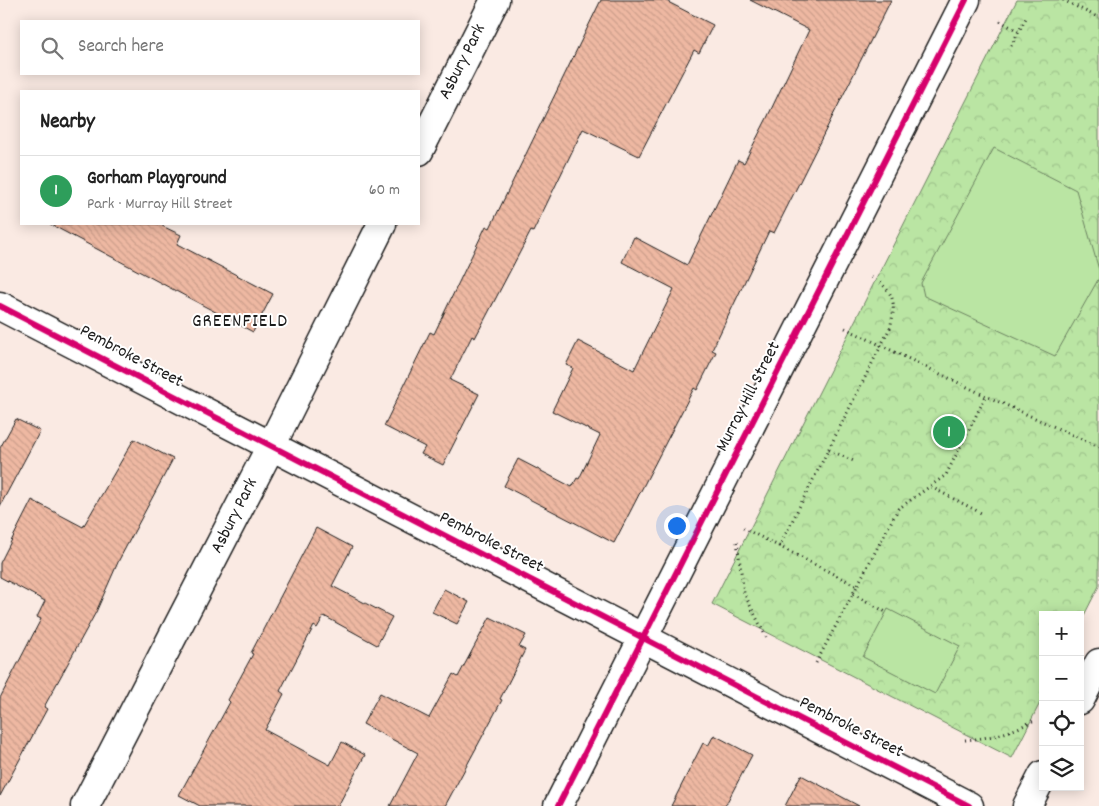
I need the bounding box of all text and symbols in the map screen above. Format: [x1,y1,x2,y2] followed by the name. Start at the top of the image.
[20,20,420,75] search box
[433,20,493,104] street label: Asbury Park
[38,34,66,62] icon: search
[78,34,164,61] text: Search here
[40,108,95,138] text: Nearby
[87,166,227,193] text: Gorham Playground
[54,179,58,202] text: 1
[369,179,400,202] text: 60 m
[87,193,232,216] text: Park · Murray Hill Street
[192,309,288,336] district label: GREENFIELD
[75,319,188,395] street label: Pembroke Street
[711,337,788,456] street label: Murray Hill Street
[933,413,965,451] pin: 1
[205,474,265,558] street label: Asbury Park
[434,506,548,580] street label: Pembroke Street
[664,513,690,539] your location
[1039,611,1084,791] map controls
[1039,611,1084,656] button: +
[1039,656,1084,701] button: −
[794,691,908,765] street label: Pembroke Street
[1039,701,1084,746] button: locate
[1039,746,1084,791] button: layers

